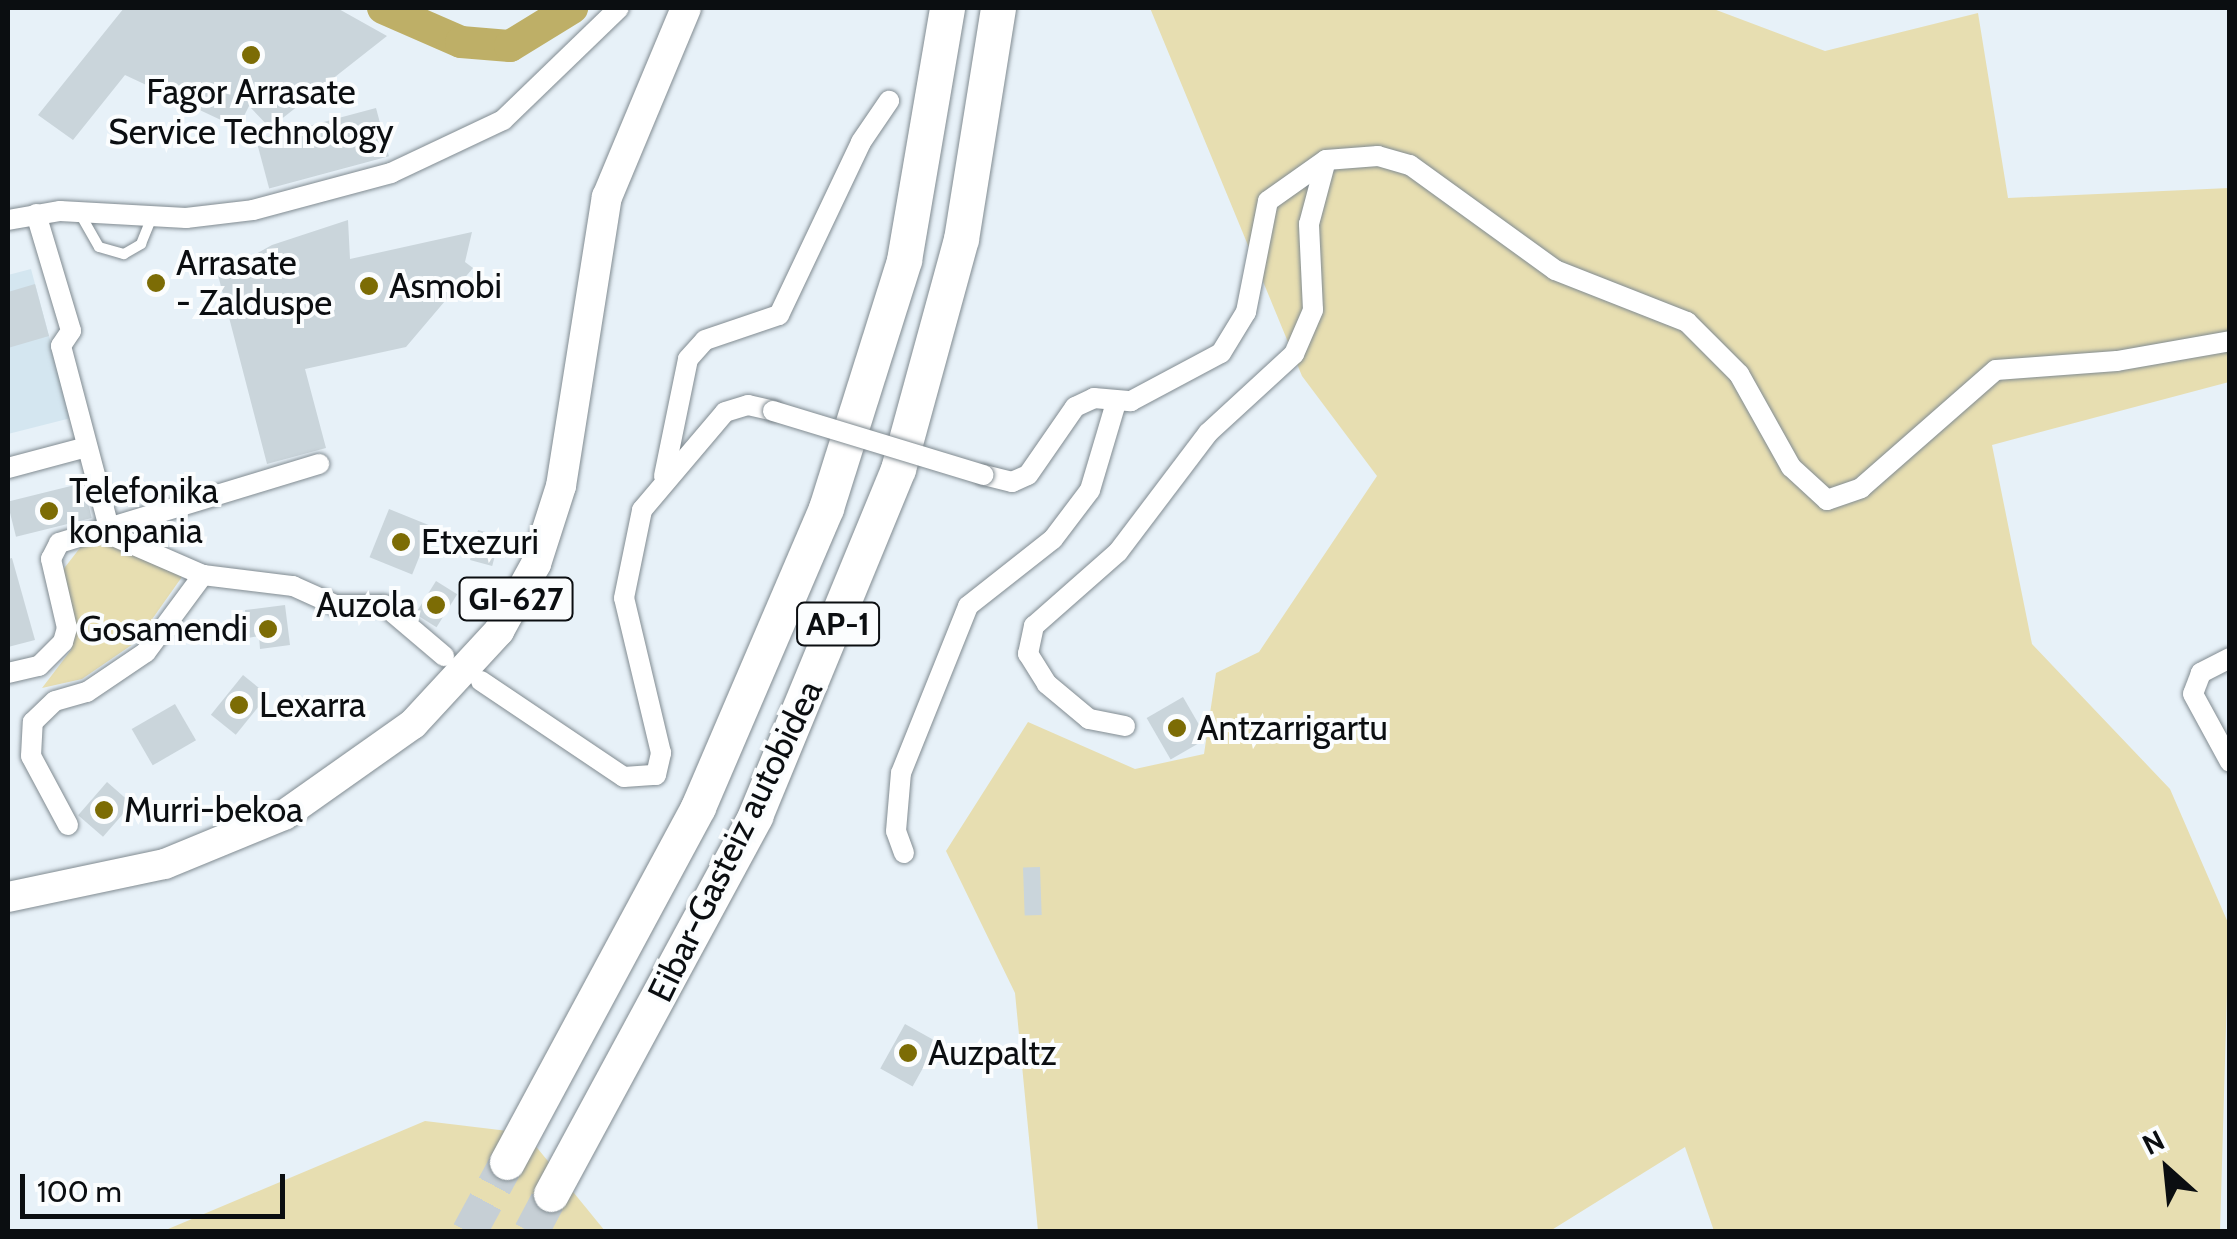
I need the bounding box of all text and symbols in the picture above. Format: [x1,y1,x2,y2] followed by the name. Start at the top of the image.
[240,44,262,66] marker: Fagor Arrasate Service Technology
[108,71,394,153] place label: Fagor Arrasate Service Technology
[176,242,332,324] place label: Arrasate - Zalduspe
[389,265,502,307] place label: Asmobi
[145,272,167,294] marker: Arrasate - Zalduspe
[358,275,380,297] marker: Asmobi
[69,470,219,552] place label: Telefonika konpania
[38,500,60,522] marker: Telefonika konpania
[421,521,539,563] place label: Etxezuri
[390,531,412,553] marker: Etxezuri
[458,572,574,626] road number: GI-627
[316,584,416,626] place label: Auzola
[425,594,447,616] marker: Auzola
[796,597,880,651] road number: AP-1
[79,608,248,650] place label: Gosamendi
[257,618,279,640] marker: Gosamendi
[639,674,831,1008] street label: Eibar-Gasteiz autobidea
[259,684,366,726] place label: Lexarra
[228,694,250,716] marker: Lexarra
[1197,707,1388,749] place label: Antzarrigartu
[1166,717,1188,739] marker: Antzarrigartu
[124,789,303,831] place label: Murri-bekoa
[93,799,115,821] marker: Murri-bekoa
[928,1032,1057,1074] place label: Auzpaltz
[897,1042,919,1064] marker: Auzpaltz
[2117,1119,2217,1219] north arrow
[2137,1123,2170,1162] text: N
[25,1154,290,1216] scale bar
[37,1173,122,1210] text: 100 m

